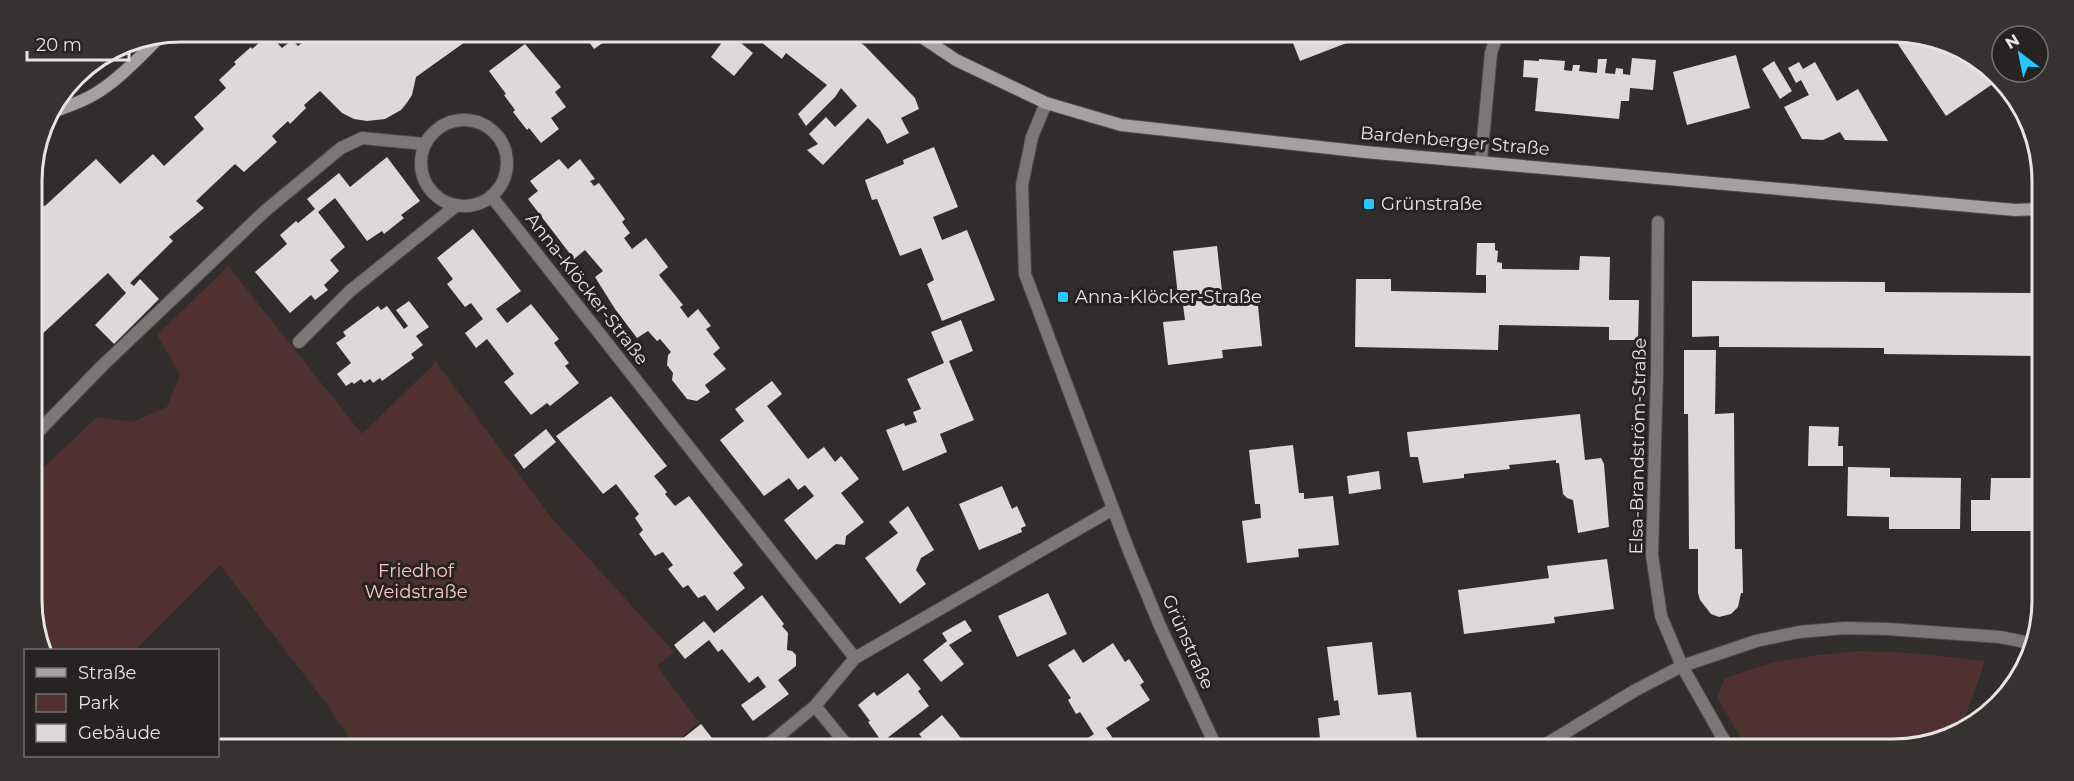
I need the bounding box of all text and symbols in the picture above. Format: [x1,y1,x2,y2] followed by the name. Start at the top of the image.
[27,24,129,62] scale bar
[1990,24,2050,84] north arrow
[2002,30,2023,53] text: N
[36,34,82,56] text: 20 m
[1359,122,1551,160] street label: Bardenberger Straße
[1381,193,1483,215] place label: Grünstraße
[1362,197,1376,211] marker: Grünstraße
[521,209,653,369] street label: Anna-Klöcker-Straße
[1075,286,1262,308] place label: Anna-Klöcker-Straße
[1056,290,1070,304] marker: Anna-Klöcker-Straße
[1625,337,1651,554] street label: Elsa-Brandström-Straße
[364,560,468,603] park label: Friedhof Weidstraße
[1157,591,1219,693] street label: Grünstraße
[24,649,219,757] legend
[78,662,137,684] text: Straße
[78,692,119,714] text: Park
[78,722,161,744] text: Gebäude

